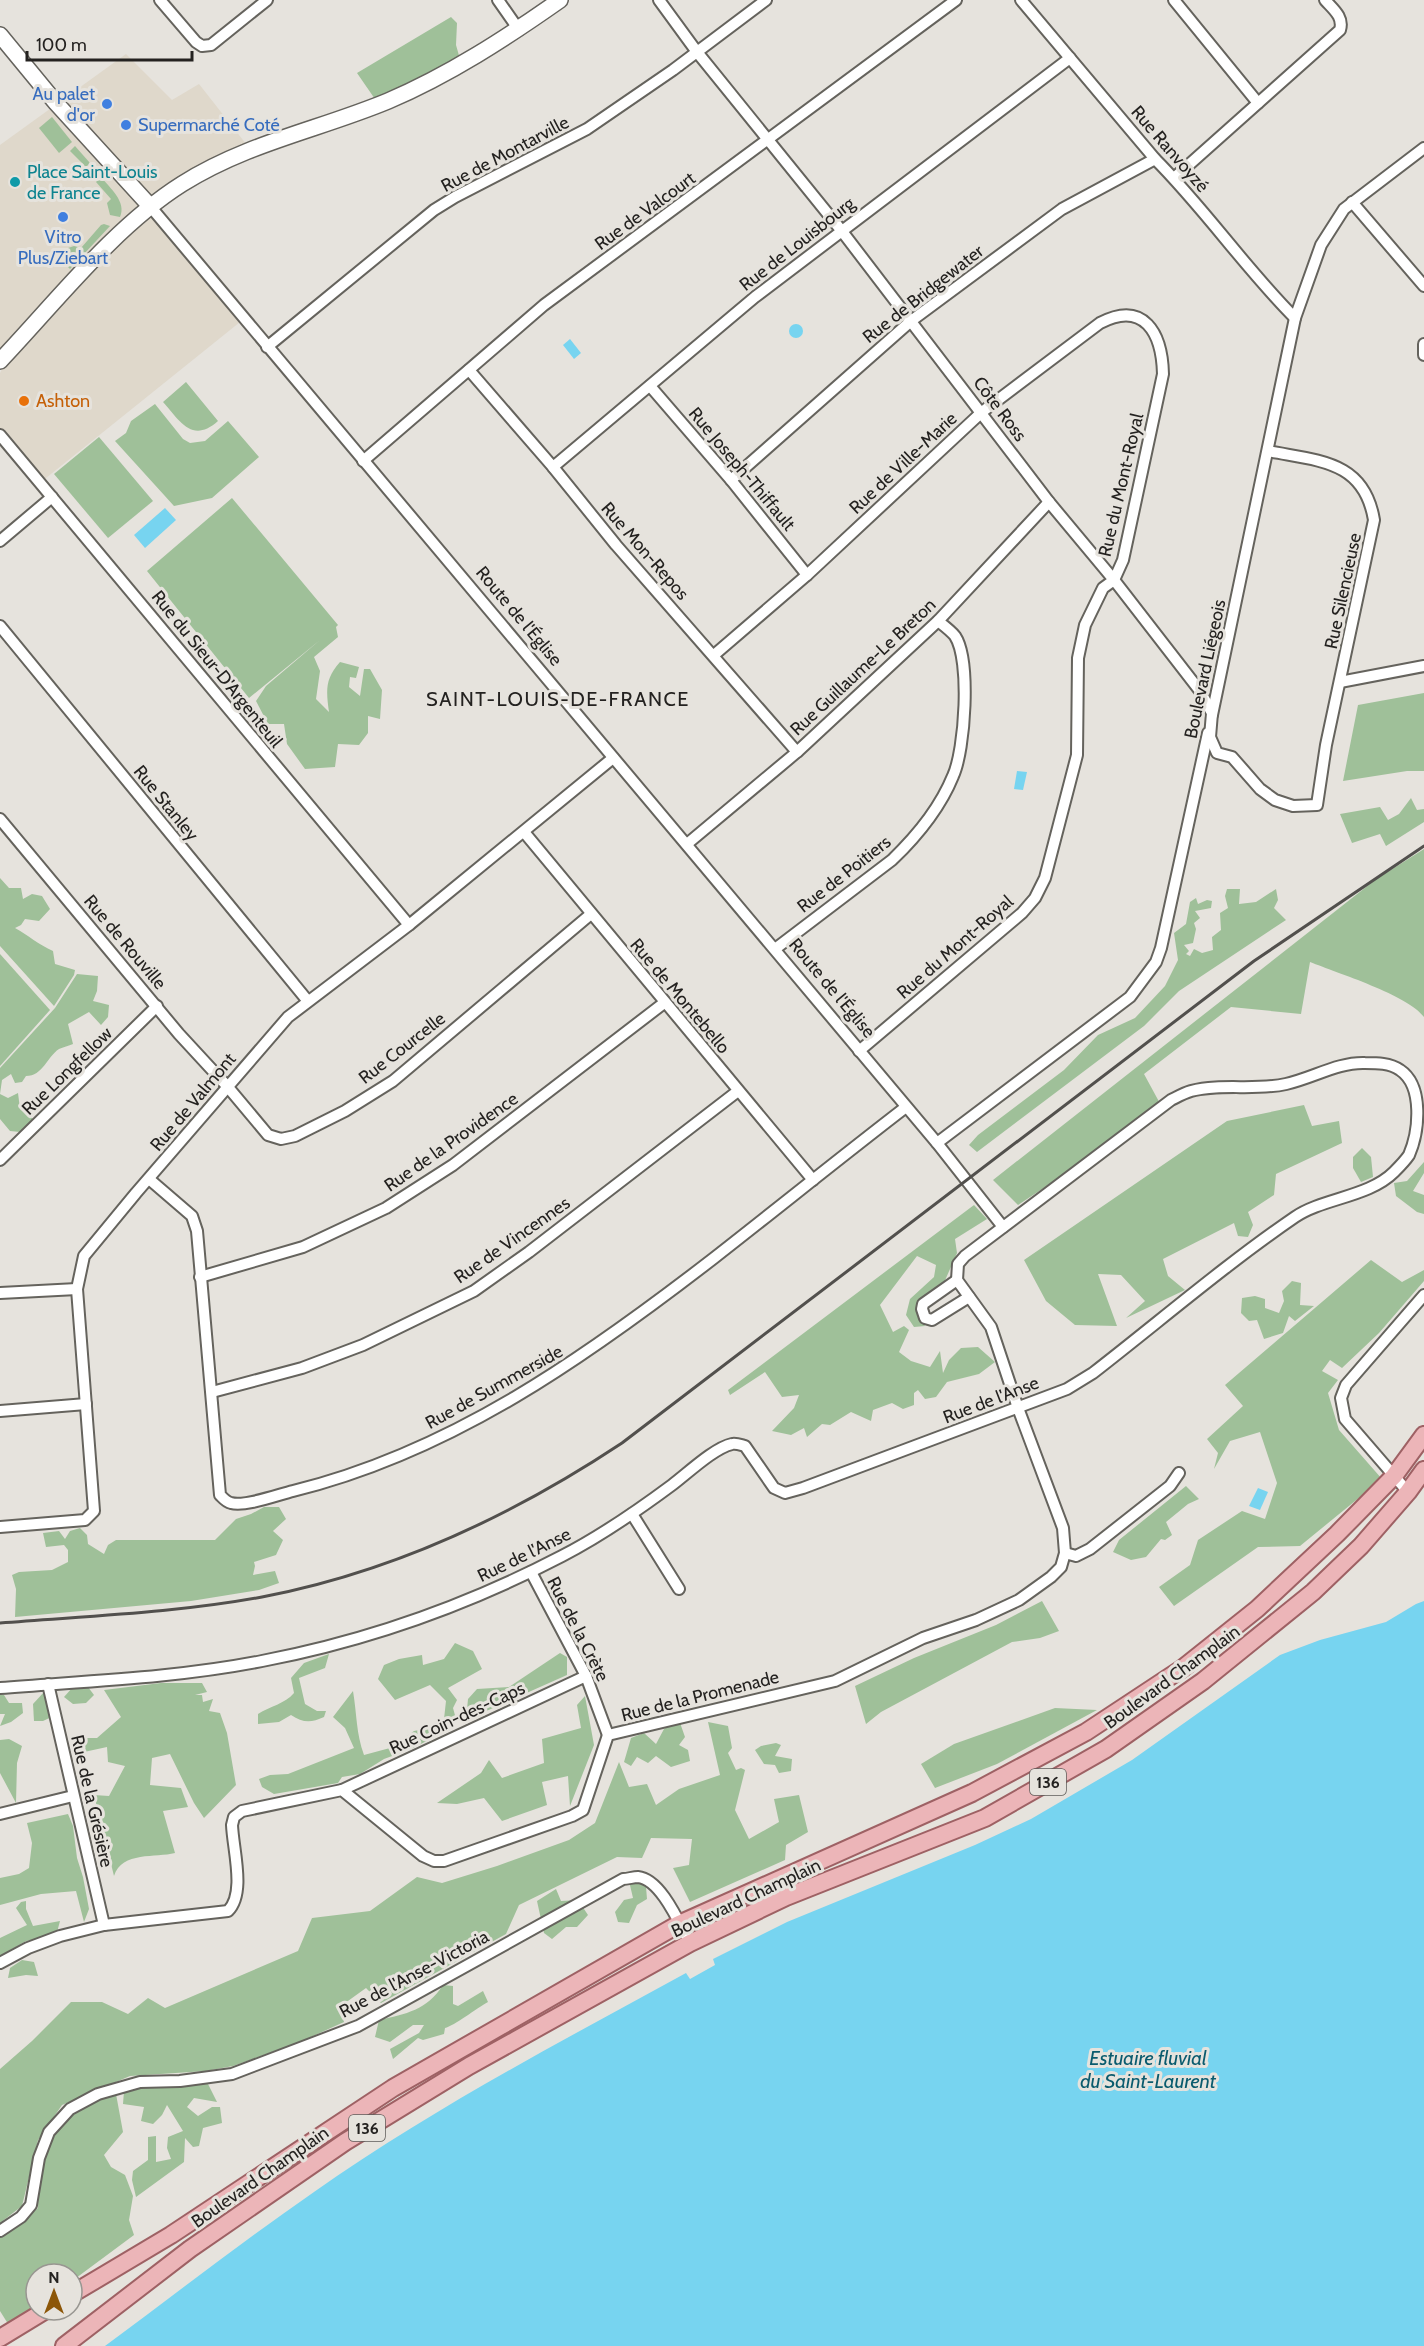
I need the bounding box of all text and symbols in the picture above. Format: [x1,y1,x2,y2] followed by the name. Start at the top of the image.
[27,24,192,62] scale bar
[36,34,87,56] text: 100 m
[33,83,95,126] place label: Au palet d'or
[100,97,114,111] marker: Au palet d'or
[1126,101,1214,197] street label: Rue Ranvoyzé
[437,111,573,197] street label: Rue de Montarville
[138,114,280,136] place label: Supermarché Coté
[119,118,133,132] marker: Supermarché Coté
[27,161,157,204] place label: Place Saint-Louis de France
[590,167,700,255] street label: Rue de Valcourt
[8,175,22,189] marker: Place Saint-Louis de France
[735,192,860,296] street label: Rue de Louisbourg
[56,210,70,224] marker: Vitro Plus/Ziebart
[18,226,108,269] place label: Vitro Plus/Ziebart
[858,240,988,348] street label: Rue de Bridgewater
[969,372,1031,446] street label: Côte Ross
[36,390,90,412] place label: Ashton
[17,394,31,408] marker: Ashton
[684,403,800,535] street label: Rue Joseph-Thiffault
[845,407,961,519] street label: Rue de Ville-Marie
[1094,410,1148,559] street label: Rue du Mont-Royal
[597,498,693,604] street label: Rue Mon-Repos
[1320,531,1366,651] street label: Rue Silencieuse
[471,562,567,670] street label: Route de l'Église
[147,586,288,752] street label: Rue du Sieur-D'Argenteuil
[786,594,940,740] street label: Rue Guillaume-Le Breton
[1180,597,1230,741] street label: Boulevard Liégeois
[426,687,690,711] district label: SAINT-LOUIS-DE-FRANCE
[129,761,203,845] street label: Rue Stanley
[793,831,895,917] street label: Rue de Poitiers
[79,890,171,994] street label: Rue de Rouville
[892,890,1018,1003] street label: Rue du Mont-Royal
[625,934,735,1058] street label: Rue de Montebello
[784,934,880,1042] street label: Route de l'Église
[354,1007,450,1089] street label: Rue Courcelle
[17,1022,117,1120] street label: Rue Longfellow
[146,1048,240,1156] street label: Rue de Valmont
[380,1088,522,1196] street label: Rue de la Providence
[450,1192,574,1288] street label: Rue de Vincennes
[422,1340,566,1434] street label: Rue de Summerside
[940,1372,1042,1428] street label: Rue de l'Anse
[474,1523,574,1587] street label: Rue de l'Anse
[542,1573,614,1685] street label: Rue de la Crète
[1100,1620,1244,1734] street label: Boulevard Champlain
[619,1666,781,1726] street label: Rue de la Promenade
[386,1677,528,1759] street label: Rue Coin-des-Caps
[66,1733,118,1869] street label: Rue de la Grésière
[1030,1769,1066,1795] road number: 136
[668,1854,824,1942] street label: Boulevard Champlain
[336,1925,493,2023] street label: Rue de l'Anse-Victoria
[1080,2046,1217,2093] water label: Estuaire fluvial du Saint-Laurent
[349,2115,385,2141] road number: 136
[187,2121,333,2233] street label: Boulevard Champlain
[24,2262,84,2322] north arrow
[48,2268,60,2287] text: N

